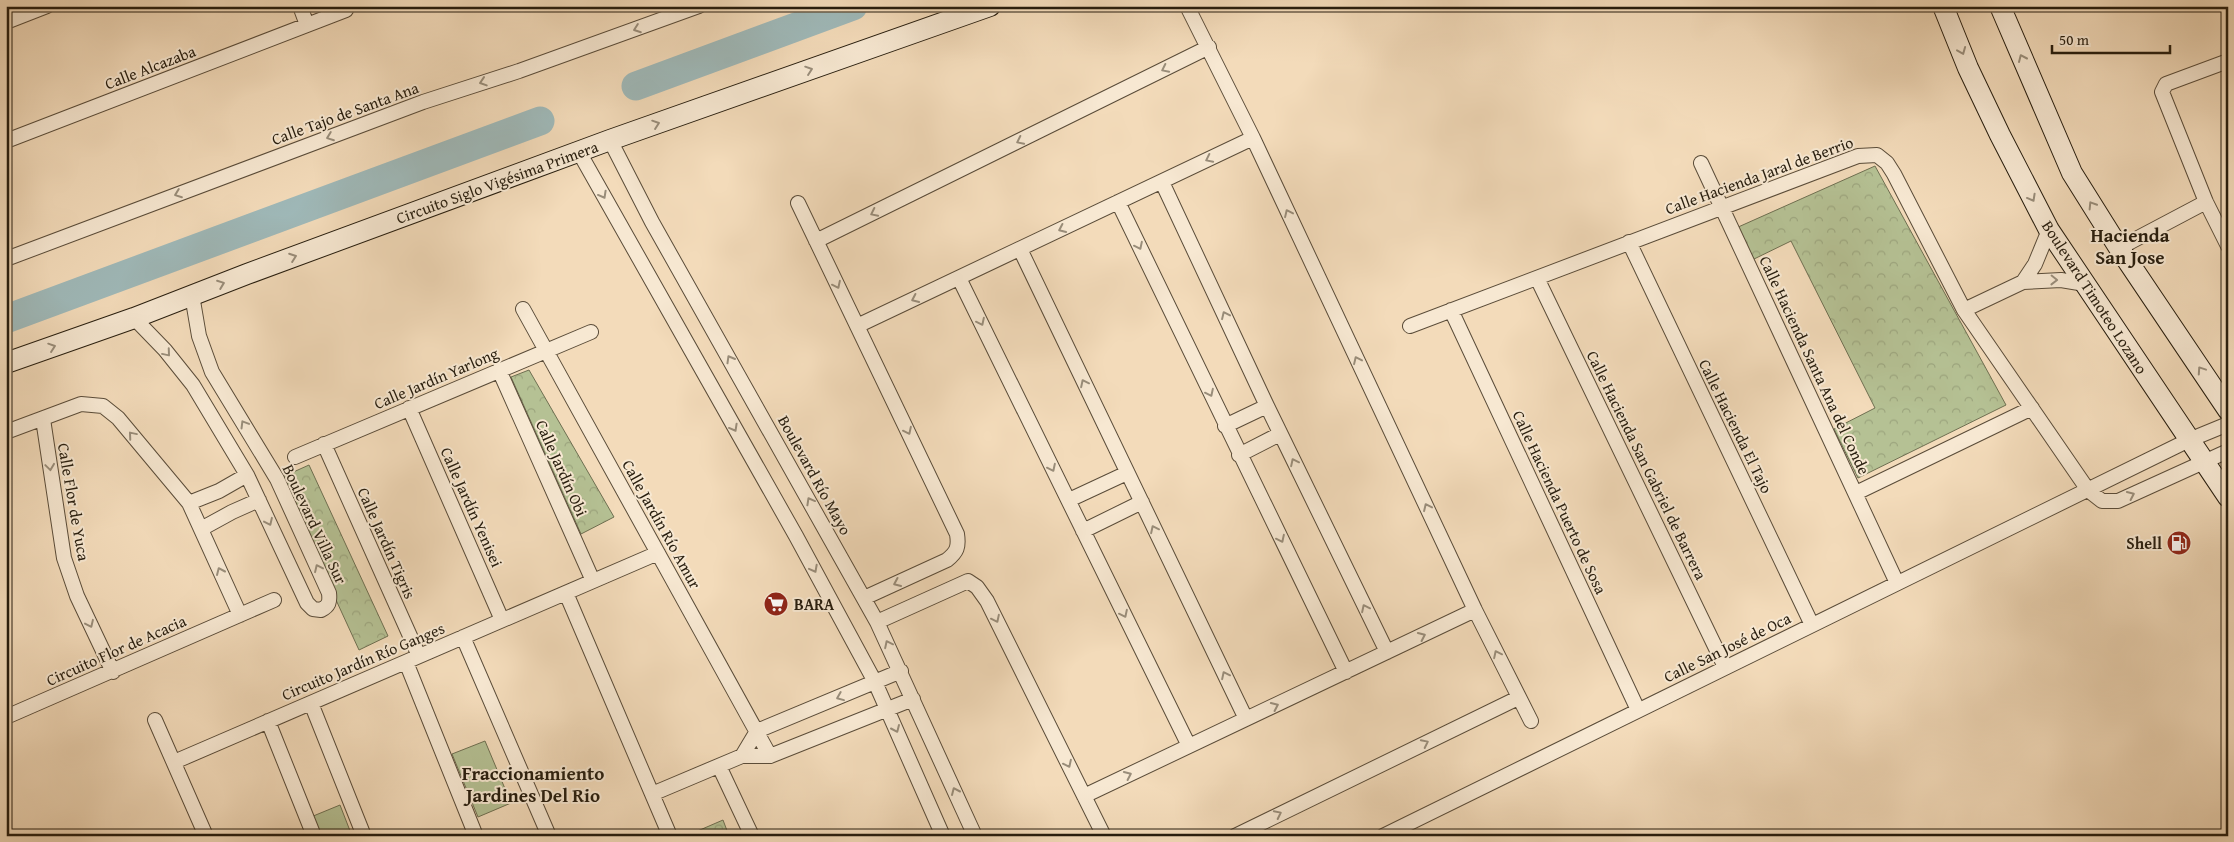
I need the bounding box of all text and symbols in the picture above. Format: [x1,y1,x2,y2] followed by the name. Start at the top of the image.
[2052,22,2169,54] scale bar
[633,23,642,33] one-way arrow
[2059,29,2090,50] text: 50 m
[101,39,199,95] street label: Calle Alcazaba
[1955,46,1966,55] one-way arrow
[2018,54,2029,63] one-way arrow
[1162,63,1171,73] one-way arrow
[804,66,813,76] one-way arrow
[268,75,422,151] street label: Calle Tajo de Santa Ana
[480,76,488,86] one-way arrow
[651,120,660,130] one-way arrow
[1662,130,1856,220] street label: Calle Hacienda Jaral de Berrio
[327,131,335,141] one-way arrow
[393,134,602,230] street label: Circuito Siglo Vigésima Primera
[1016,135,1025,145] one-way arrow
[1205,153,1214,164] one-way arrow
[174,188,183,198] one-way arrow
[596,189,606,198] one-way arrow
[2026,193,2036,202] one-way arrow
[2089,201,2099,210] one-way arrow
[870,206,879,217] one-way arrow
[1284,209,1294,218] one-way arrow
[2036,215,2154,379] street label: Boulevard Timoteo Lozano
[2091,221,2170,271] district label: Hacienda San Jose
[1058,223,1067,233] one-way arrow
[1133,241,1143,250] one-way arrow
[1754,252,1876,478] street label: Calle Hacienda Santa Ana del Conde
[288,253,297,263] one-way arrow
[2050,275,2058,285] one-way arrow
[216,280,225,290] one-way arrow
[831,280,841,289] one-way arrow
[911,293,920,303] one-way arrow
[1220,311,1231,320] one-way arrow
[975,317,985,326] one-way arrow
[370,341,502,415] street label: Calle Jardín Yarlong
[47,343,56,353] one-way arrow
[1581,346,1713,584] street label: Calle Hacienda San Gabriel de Barrera
[162,348,171,357] one-way arrow
[1693,355,1779,497] street label: Calle Hacienda El Tajo
[726,356,736,365] one-way arrow
[1353,356,1364,365] one-way arrow
[2197,366,2207,375] one-way arrow
[1080,379,1090,388] one-way arrow
[1203,388,1214,397] one-way arrow
[1507,406,1613,598] street label: Calle Hacienda Puerto de Sosa
[772,411,858,539] street label: Boulevard Río Mayo
[530,416,594,521] street label: Calle Jardín Obi
[240,421,250,430] one-way arrow
[728,422,738,431] one-way arrow
[901,426,912,435] one-way arrow
[129,432,138,441] one-way arrow
[52,441,96,563] street label: Calle Flor de Yuca
[435,443,509,571] street label: Calle Jardín Yenisei
[617,455,708,593] street label: Calle Jardín Río Amur
[1290,458,1301,467] one-way arrow
[277,460,353,588] street label: Boulevard Villa Sur
[44,463,54,472] one-way arrow
[1046,463,1057,472] one-way arrow
[352,483,422,603] street label: Calle Jardín Tigris
[2126,491,2135,501] one-way arrow
[806,497,816,506] one-way arrow
[1422,503,1433,512] one-way arrow
[263,517,274,526] one-way arrow
[1150,525,1161,534] one-way arrow
[2166,530,2192,556] fuel station icon: Shell
[2126,531,2162,555] place label: Shell
[1275,534,1285,543] one-way arrow
[313,564,324,573] one-way arrow
[807,564,817,573] one-way arrow
[215,567,226,576] one-way arrow
[893,577,902,588] one-way arrow
[763,591,789,617] supermarket icon: BARA
[794,592,835,616] place label: BARA
[1361,604,1372,613] one-way arrow
[1659,606,1795,688] street label: Calle San José de Oca
[42,608,190,692] street label: Circuito Flor de Acacia
[1118,609,1128,618] one-way arrow
[990,614,1000,623] one-way arrow
[278,616,448,706] street label: Circuito Jardín Río Ganges
[84,619,94,628] one-way arrow
[1416,632,1425,642] one-way arrow
[884,640,894,649] one-way arrow
[1493,650,1503,659] one-way arrow
[1221,671,1231,680] one-way arrow
[836,690,845,701] one-way arrow
[1270,701,1279,712] one-way arrow
[890,724,901,733] one-way arrow
[1419,739,1428,749] one-way arrow
[462,759,604,809] district label: Fraccionamiento Jardines Del Rio
[1062,759,1072,768] one-way arrow
[1123,771,1132,781] one-way arrow
[951,787,962,796] one-way arrow
[1273,811,1282,821] one-way arrow

